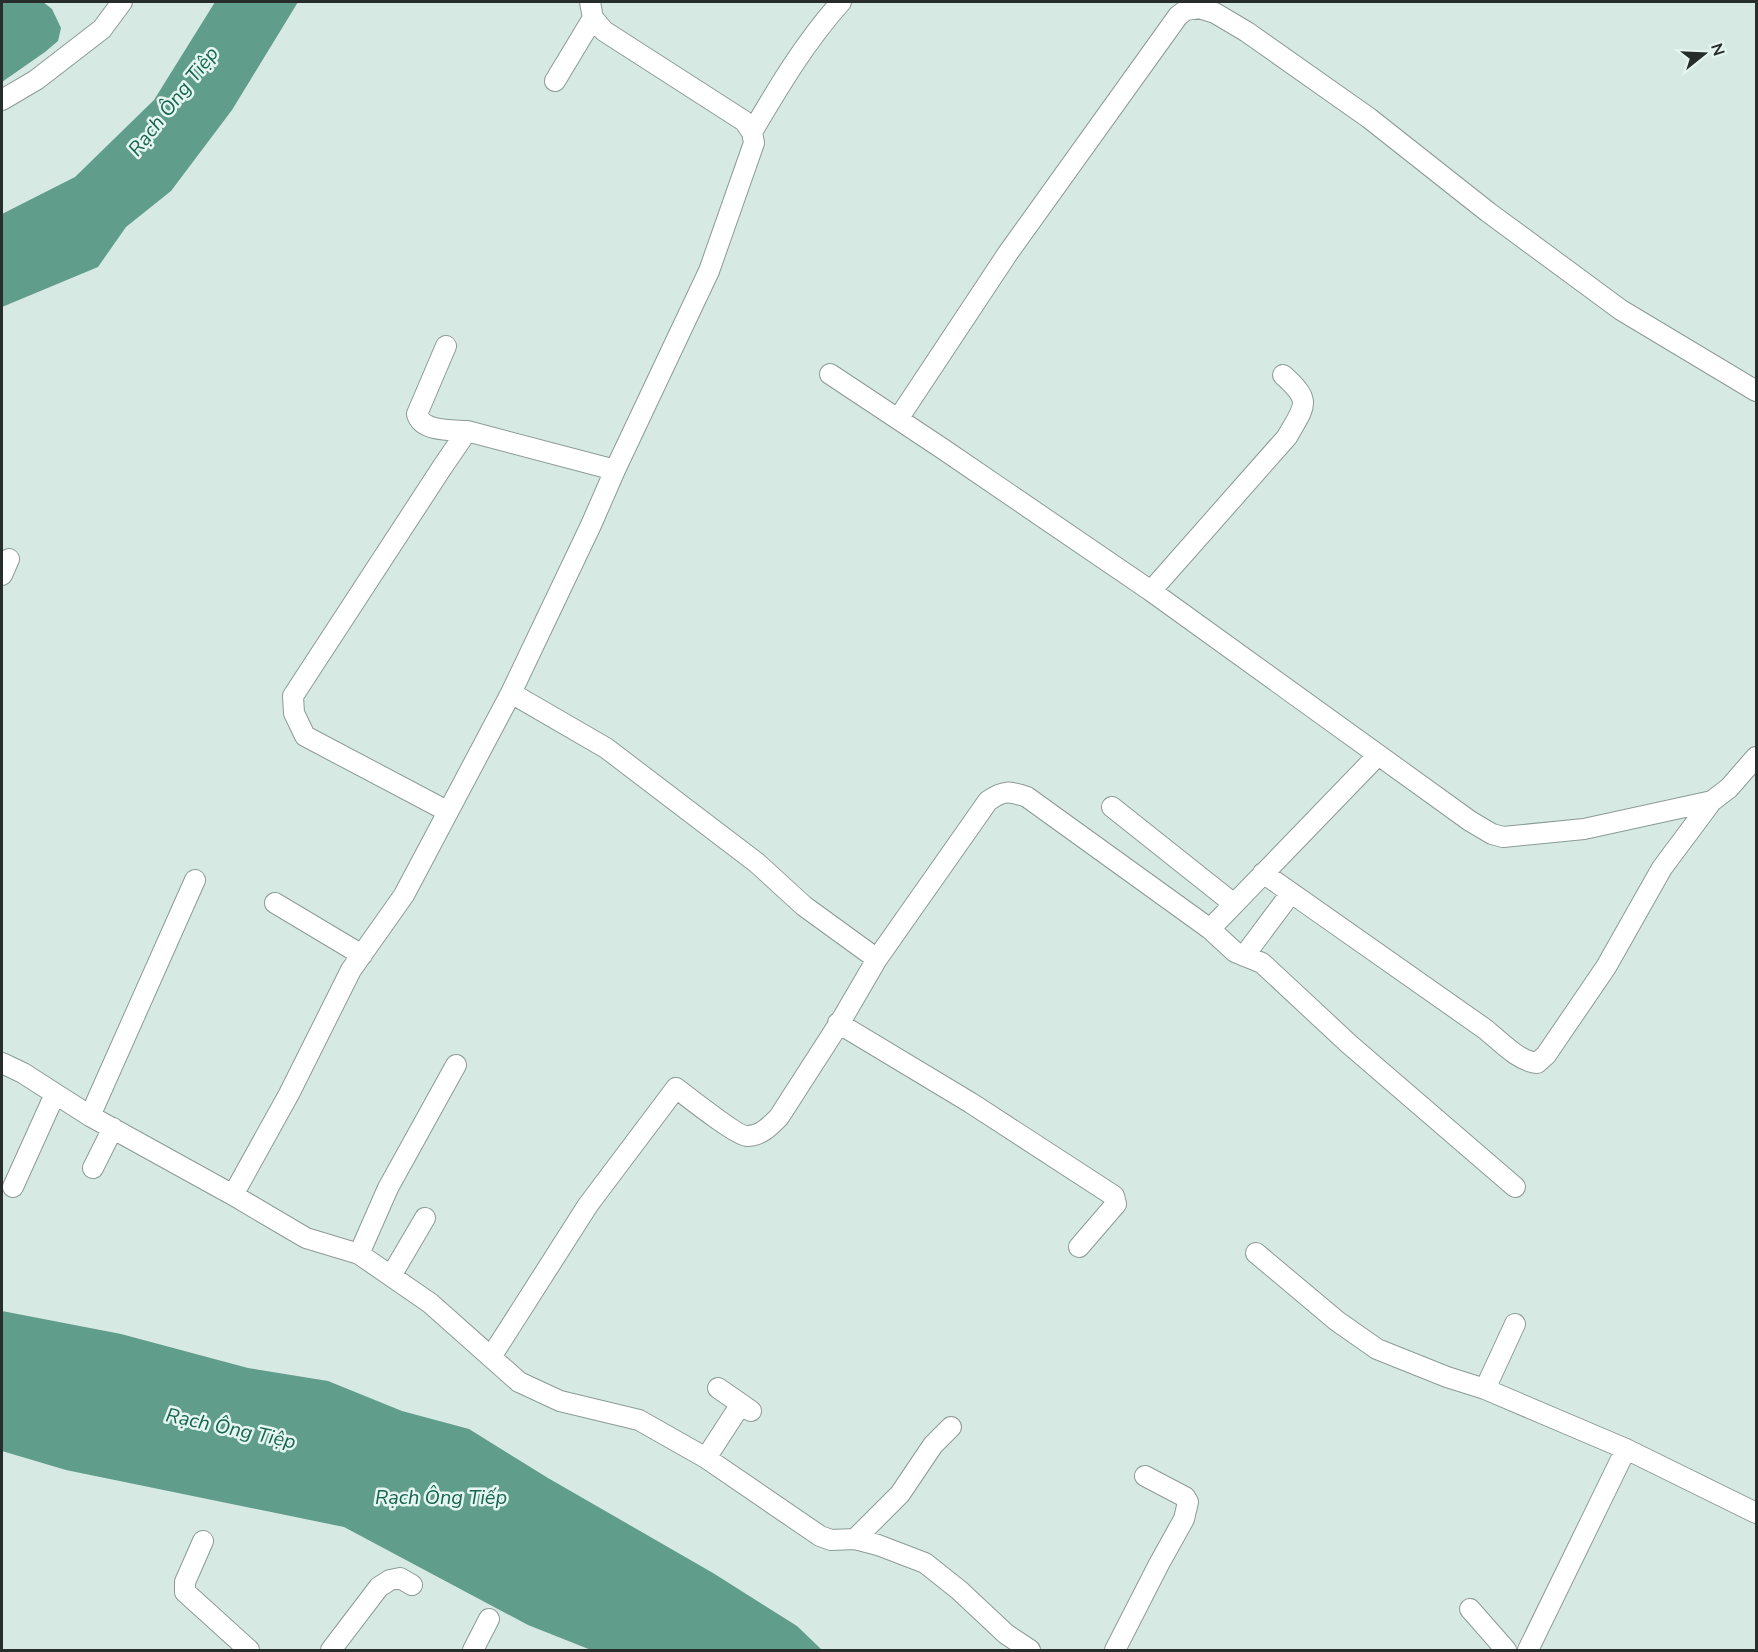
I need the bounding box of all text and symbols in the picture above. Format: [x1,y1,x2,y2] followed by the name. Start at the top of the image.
[1674,24,1734,84] north arrow
[122,41,225,162] water label: Rạch Ông Tiệp
[1705,41,1730,59] text: N
[163,1402,298,1455] water label: Rạch Ông Tiệp
[375,1484,507,1511] water label: Rạch Ông Tiếp

